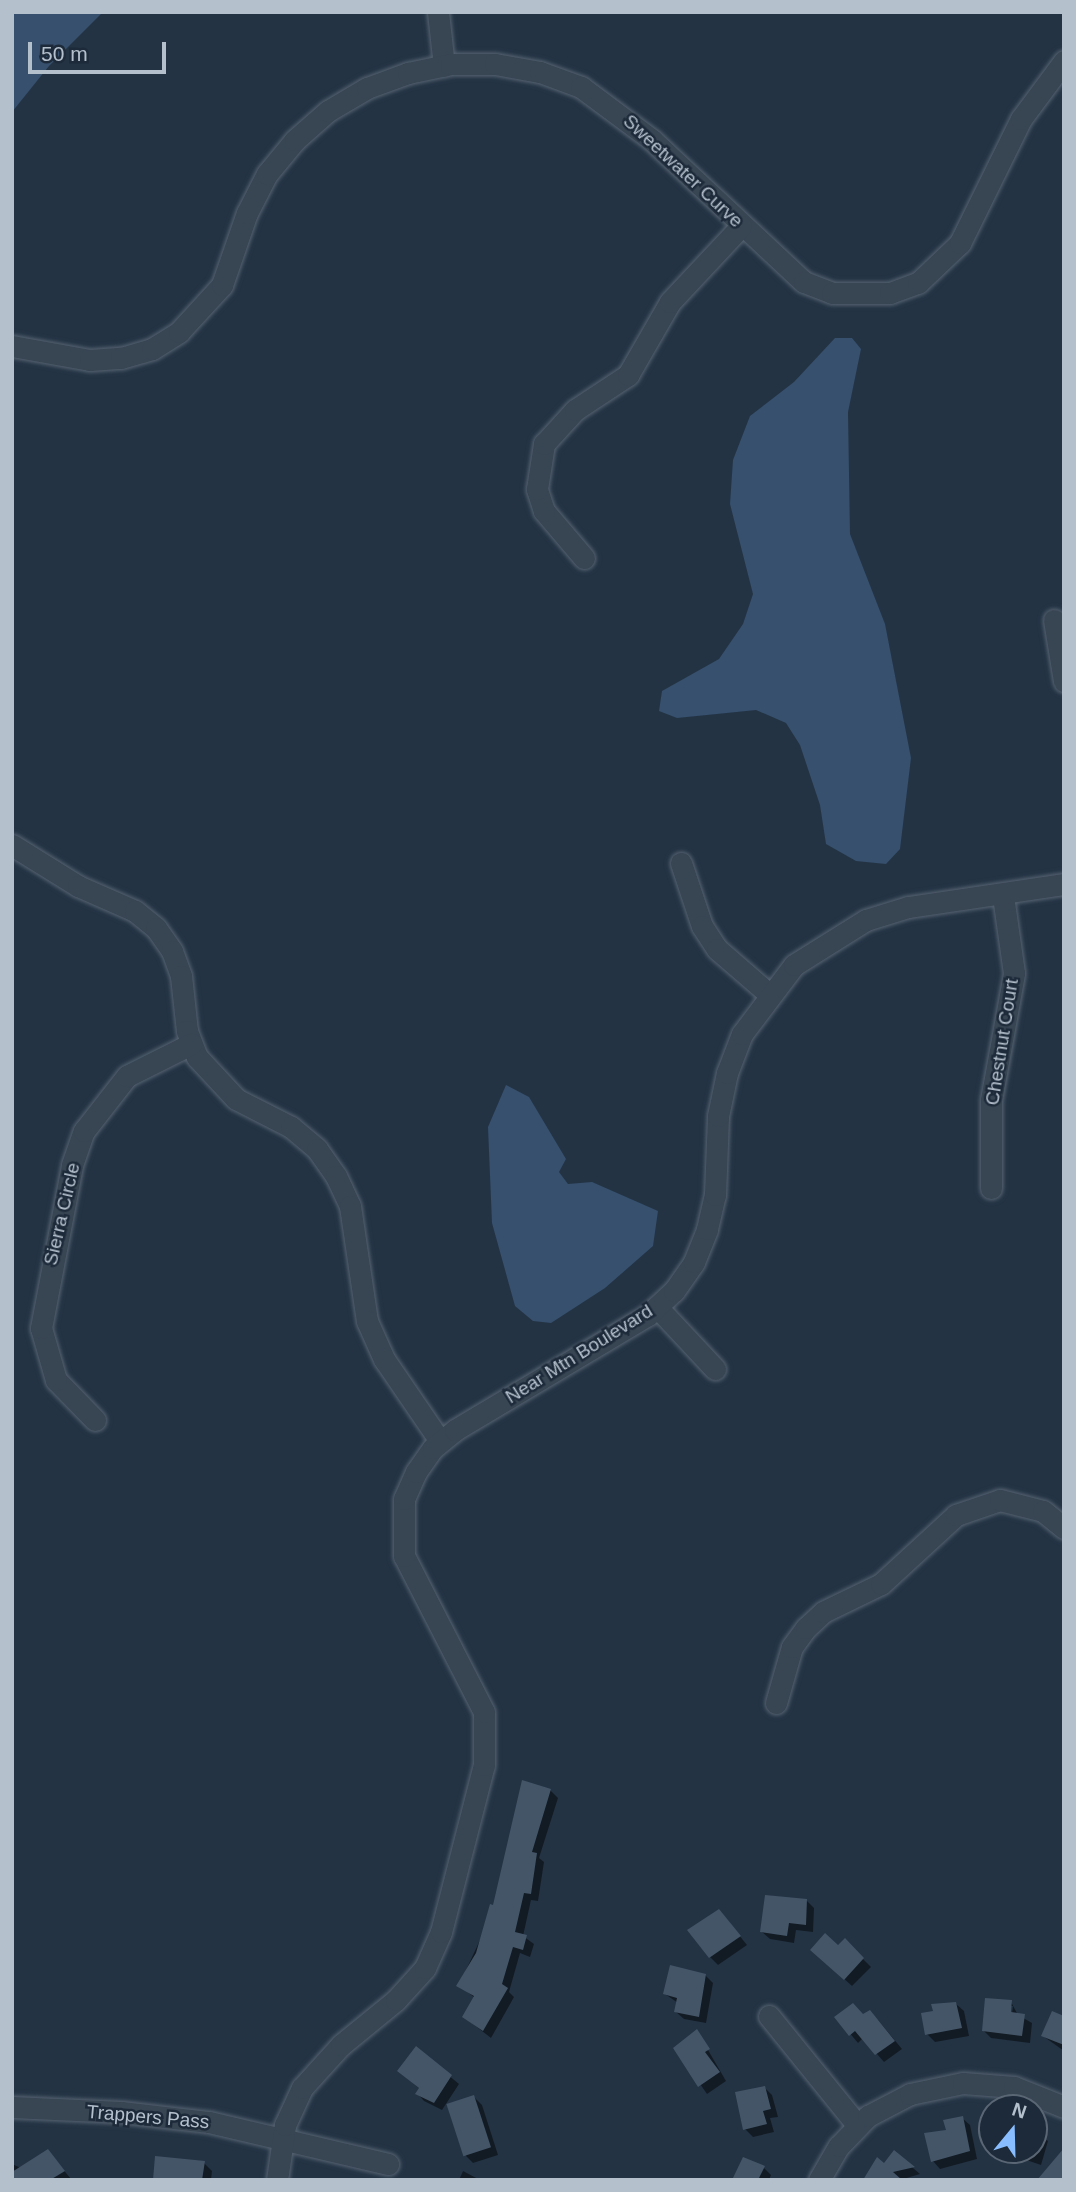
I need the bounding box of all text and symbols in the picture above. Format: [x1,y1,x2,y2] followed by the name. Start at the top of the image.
[32,28,170,72] scale bar
[41,42,88,65] text: 50 m
[618,110,748,232] street label: Sweetwater Curve
[981,977,1023,1107] street label: Chestnut Court
[39,1161,85,1267] street label: Sierra Circle
[501,1300,657,1408] street label: Near Mtn Boulevard
[978,2094,1048,2164] north arrow
[1009,2098,1029,2123] text: N
[86,2100,210,2134] street label: Trappers Pass

